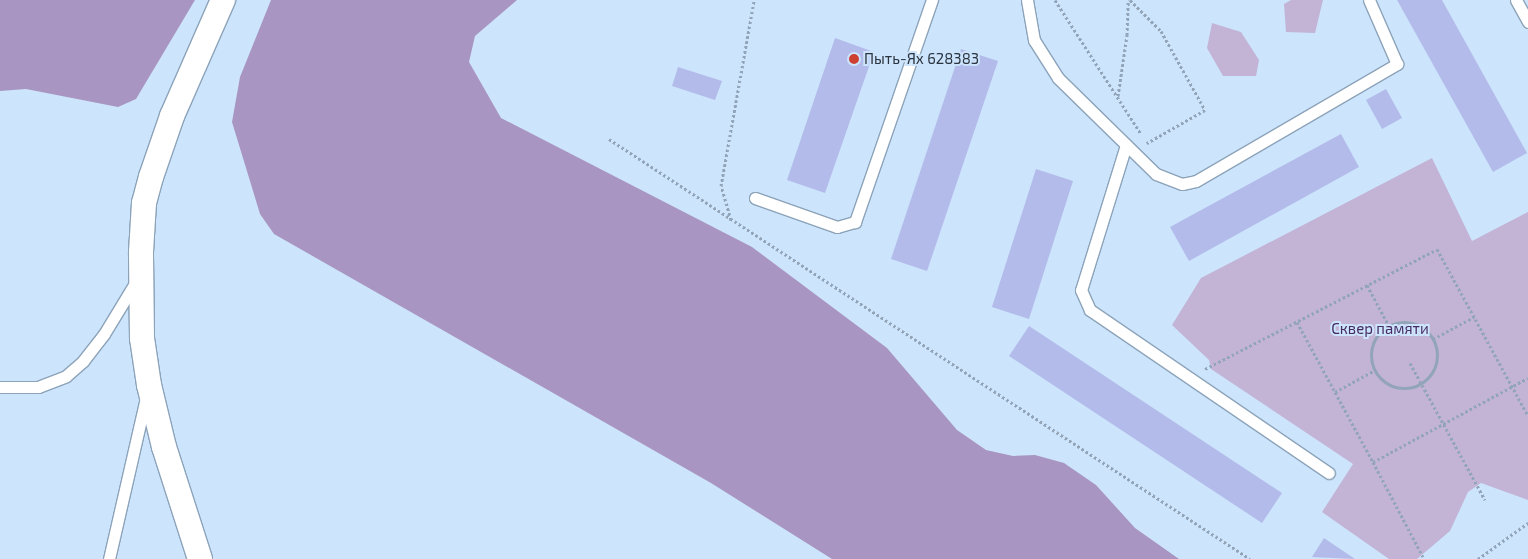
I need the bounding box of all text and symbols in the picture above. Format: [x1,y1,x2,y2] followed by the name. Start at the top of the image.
[864,50,979,68] place label: Пыть-Ях 628383
[848,53,860,65] marker: Пыть-Ях 628383
[1331,320,1429,338] park label: Сквер памяти

